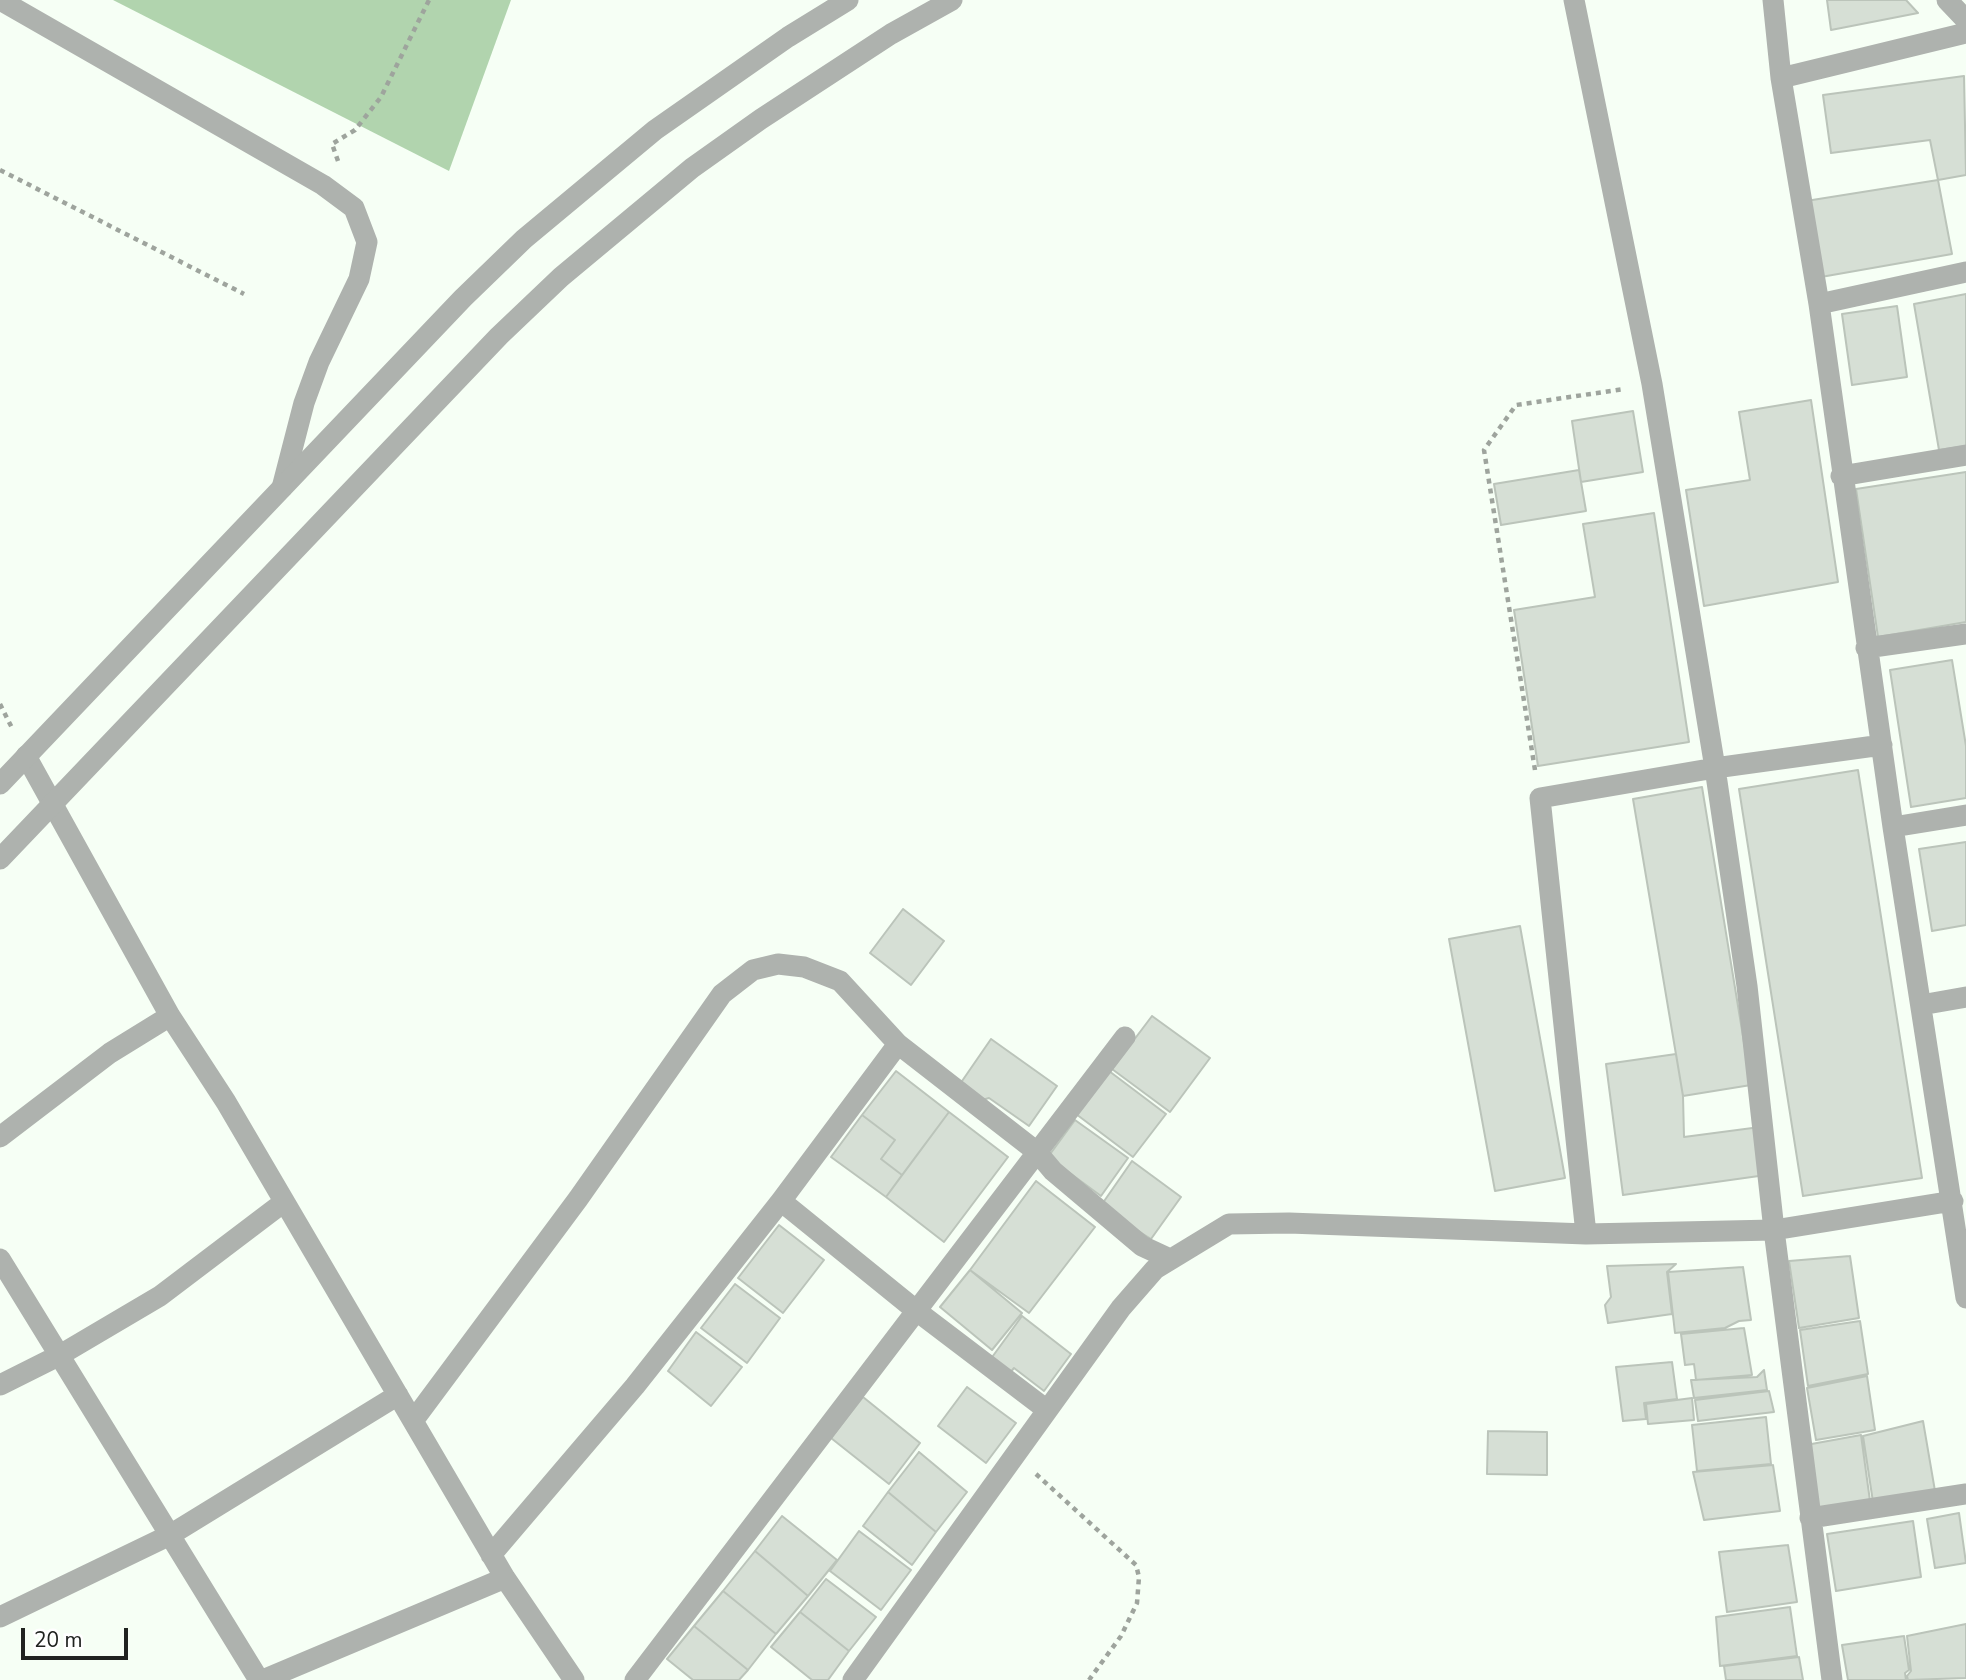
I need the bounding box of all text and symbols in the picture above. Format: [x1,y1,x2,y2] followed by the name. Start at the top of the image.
[24,1614,131,1658] scale bar
[34,1626,83,1654] text: 20 m

